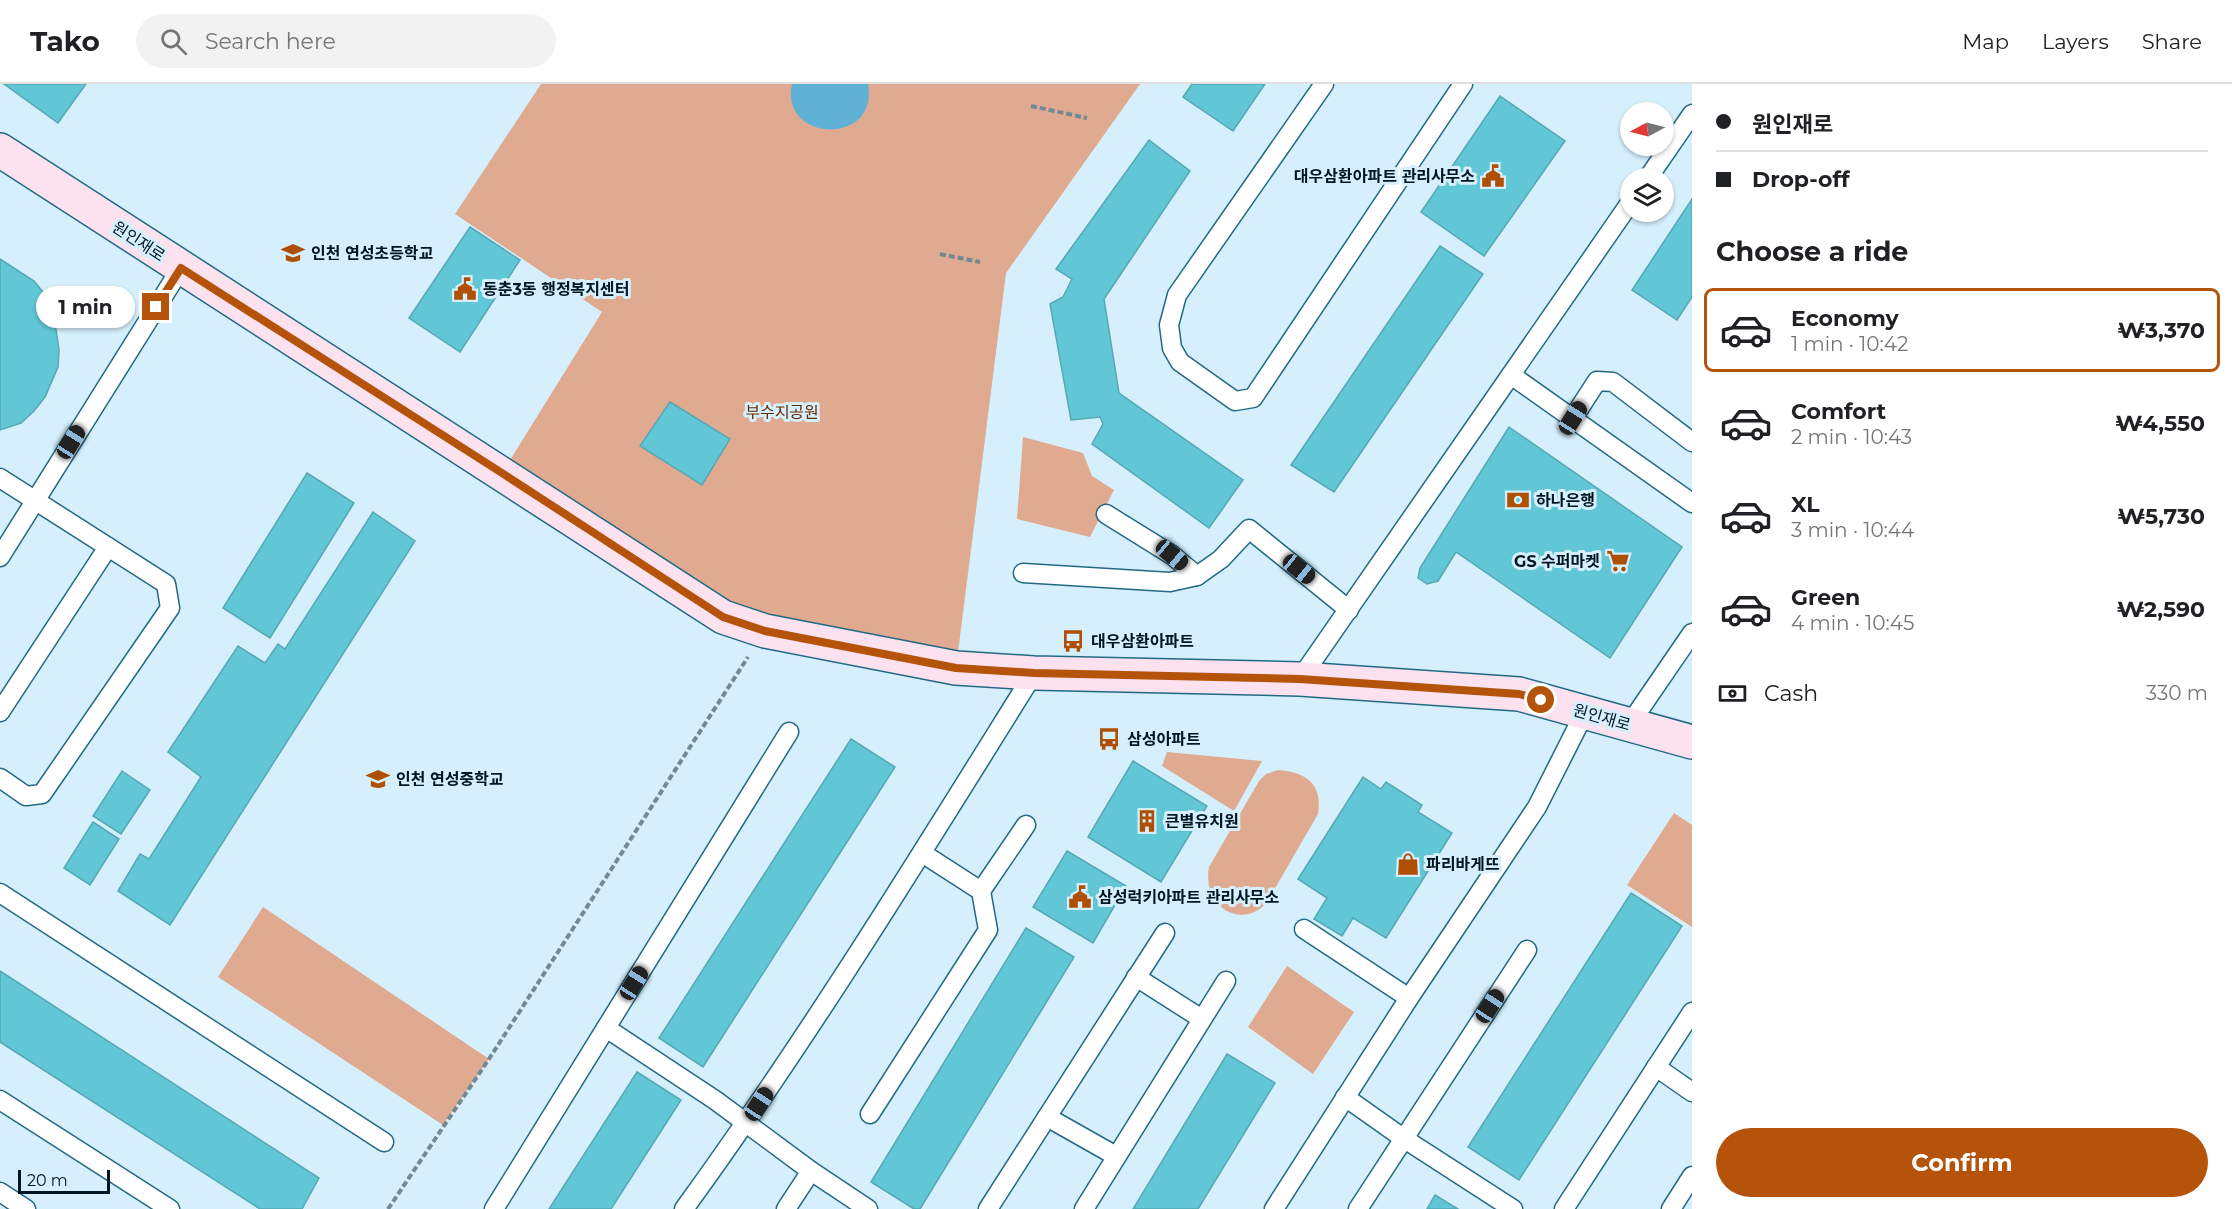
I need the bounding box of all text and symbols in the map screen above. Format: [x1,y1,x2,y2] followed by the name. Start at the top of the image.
[136,14,556,68] search box
[30,24,100,58] text: Tako
[157,25,190,58] icon: search
[205,28,336,55] text: Search here
[1962,29,2009,54] text: Map
[2042,29,2109,54] text: Layers
[2142,29,2202,54] text: Share
[1620,102,1674,156] north arrow
[1620,102,1674,222] map controls
[1752,111,1833,138] text: 원인재로
[1480,163,1506,189] public building icon: 대우삼환아파트 관리사무소
[1752,166,1850,193] text: Drop-off
[1294,167,1475,186] place label: 대우삼환아파트 관리사무소
[1620,168,1674,222] button: layers
[109,217,169,266] street label: 원인재로
[1716,235,1908,268] text: Choose a ride
[280,240,306,266] school or university icon: 인천 연성초등학교
[311,244,434,263] place label: 인천 연성초등학교
[452,276,478,302] public building icon: 동춘3동 행정복지센터
[483,280,629,299] place label: 동춘3동 행정복지센터
[36,286,135,328] callout: 1 min
[142,293,169,320] route end
[58,295,113,319] text: 1 min
[1719,303,1773,357] icon: car
[1791,305,1899,332] text: Economy
[2118,317,2205,344] text: ₩3,370
[1791,332,1908,356] text: 1 min · 10:42
[1719,396,1773,450] icon: car
[1556,398,1590,438] car
[1791,398,1886,425] text: Comfort
[745,403,819,422] park label: 부수지공원
[2115,410,2205,437] text: ₩4,550
[54,422,88,462] car
[1791,425,1912,449] text: 2 min · 10:43
[1505,487,1531,513] bank icon: 하나은행
[1719,489,1773,543] icon: car
[1536,491,1595,510] place label: 하나은행
[1791,491,1820,518] text: XL
[2118,503,2205,530] text: ₩5,730
[1791,518,1914,542] text: 3 min · 10:44
[1152,537,1192,573] car
[1605,548,1631,574] supermarket icon: GS 수퍼마켓
[1279,551,1319,587] car
[1514,552,1600,571] place label: GS 수퍼마켓
[1719,582,1773,636] icon: car
[1791,584,1860,611] text: Green
[2117,596,2205,623] text: ₩2,590
[1791,611,1914,635] text: 4 min · 10:45
[1060,628,1086,654] bus stop icon: 대우삼환아파트
[1091,632,1194,651] place label: 대우삼환아파트
[1716,677,1749,710] icon: cash
[1764,680,1818,707] text: Cash
[2146,681,2208,705] text: 330 m
[1527,686,1554,713] route start
[1571,700,1633,735] street label: 원인재로
[1096,726,1122,752] bus stop icon: 삼성아파트
[1127,730,1201,749] place label: 삼성아파트
[365,766,391,792] school or university icon: 인천 연성중학교
[396,770,504,789] place label: 인천 연성중학교
[1134,808,1160,834] building icon: 큰별유치원
[1165,812,1239,831] place label: 큰별유치원
[1395,851,1421,877] shop icon: 파리바게뜨
[1426,855,1500,874] place label: 파리바게뜨
[1067,884,1093,910] public building icon: 삼성럭키아파트 관리사무소
[1098,888,1279,907] place label: 삼성럭키아파트 관리사무소
[617,963,651,1003] car
[1473,986,1507,1026] car
[742,1084,776,1124] car
[1716,1128,2208,1197] button: Confirm
[18,1167,110,1194] scale bar
[27,1171,68,1190] text: 20 m

